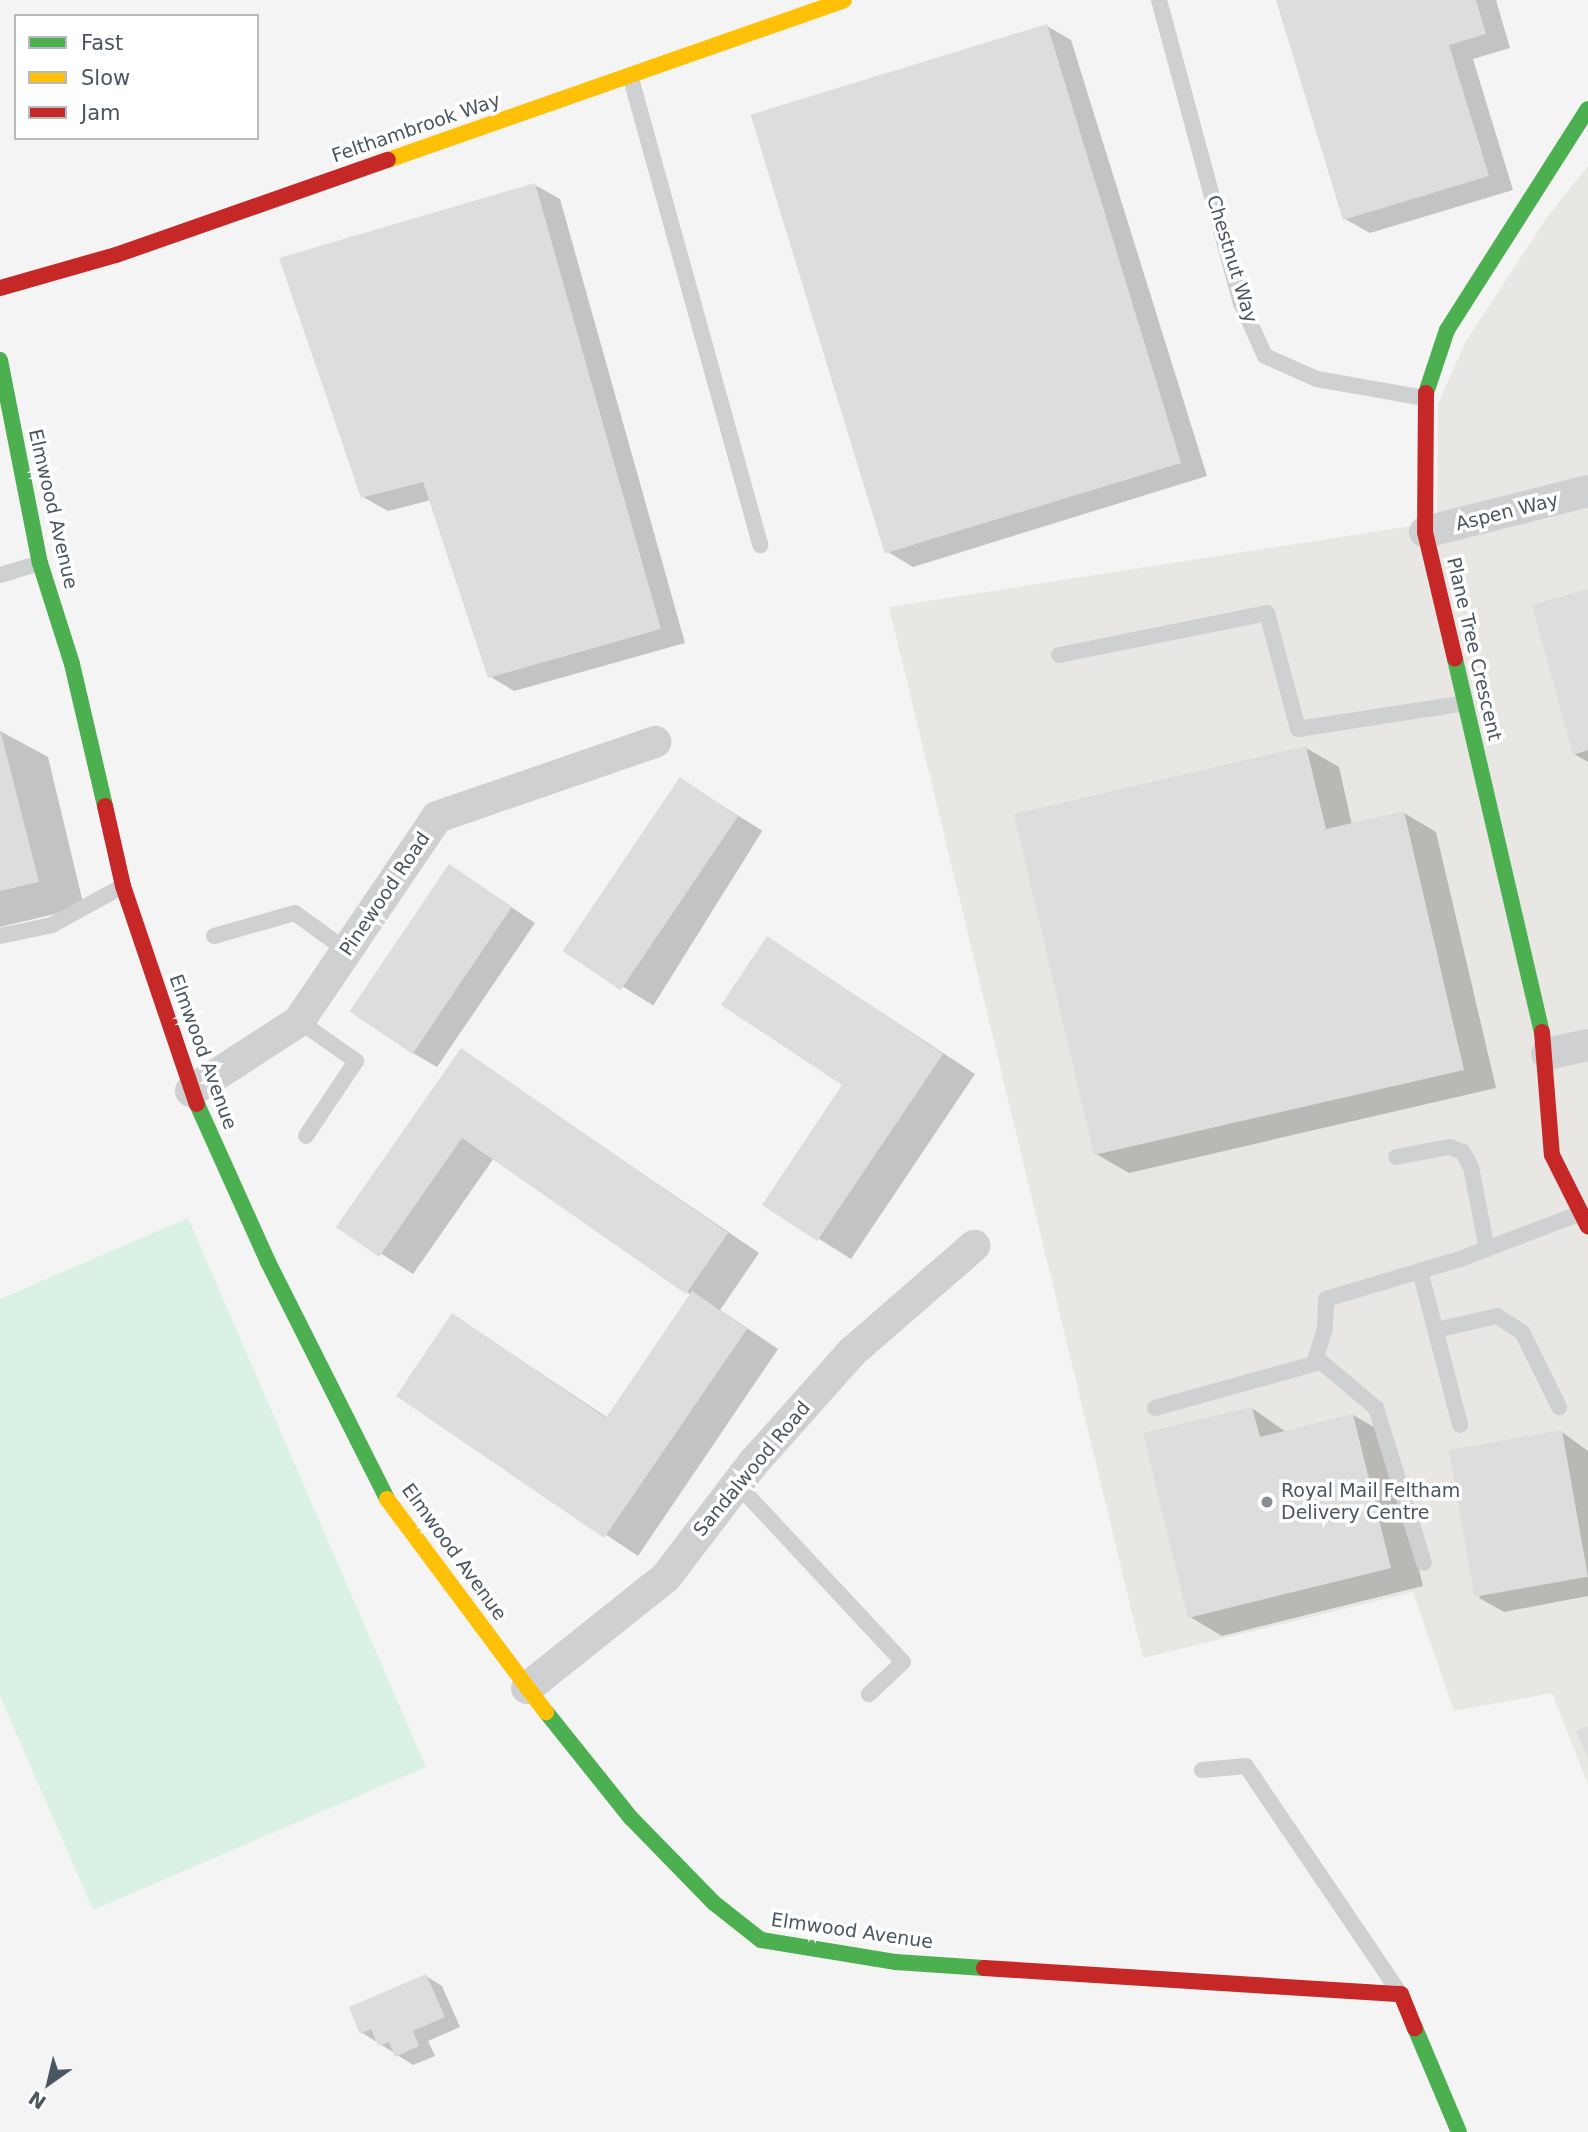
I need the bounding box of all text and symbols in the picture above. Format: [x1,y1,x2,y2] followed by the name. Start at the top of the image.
[14,14,259,140] legend
[81,31,123,55] text: Fast
[81,66,130,90] text: Slow
[329,88,503,168] street label: Felthambrook Way
[81,101,121,125] text: Jam
[1202,192,1262,326] street label: Chestnut Way
[24,427,82,591] street label: Elmwood Avenue
[1453,488,1561,536] street label: Aspen Way
[1442,555,1506,743] street label: Plane Tree Crescent
[335,828,435,960] street label: Pinewood Road
[164,971,242,1133] street label: Elmwood Avenue
[689,1397,815,1541] street label: Sandalwood Road
[397,1479,511,1625] street label: Elmwood Avenue
[1281,1480,1460,1524] place label: Royal Mail Feltham Delivery Centre
[1259,1494,1275,1510] marker: Royal Mail Feltham Delivery Centre
[770,1908,934,1954] street label: Elmwood Avenue
[14,2048,84,2118] north arrow
[25,2087,50,2114] text: N

